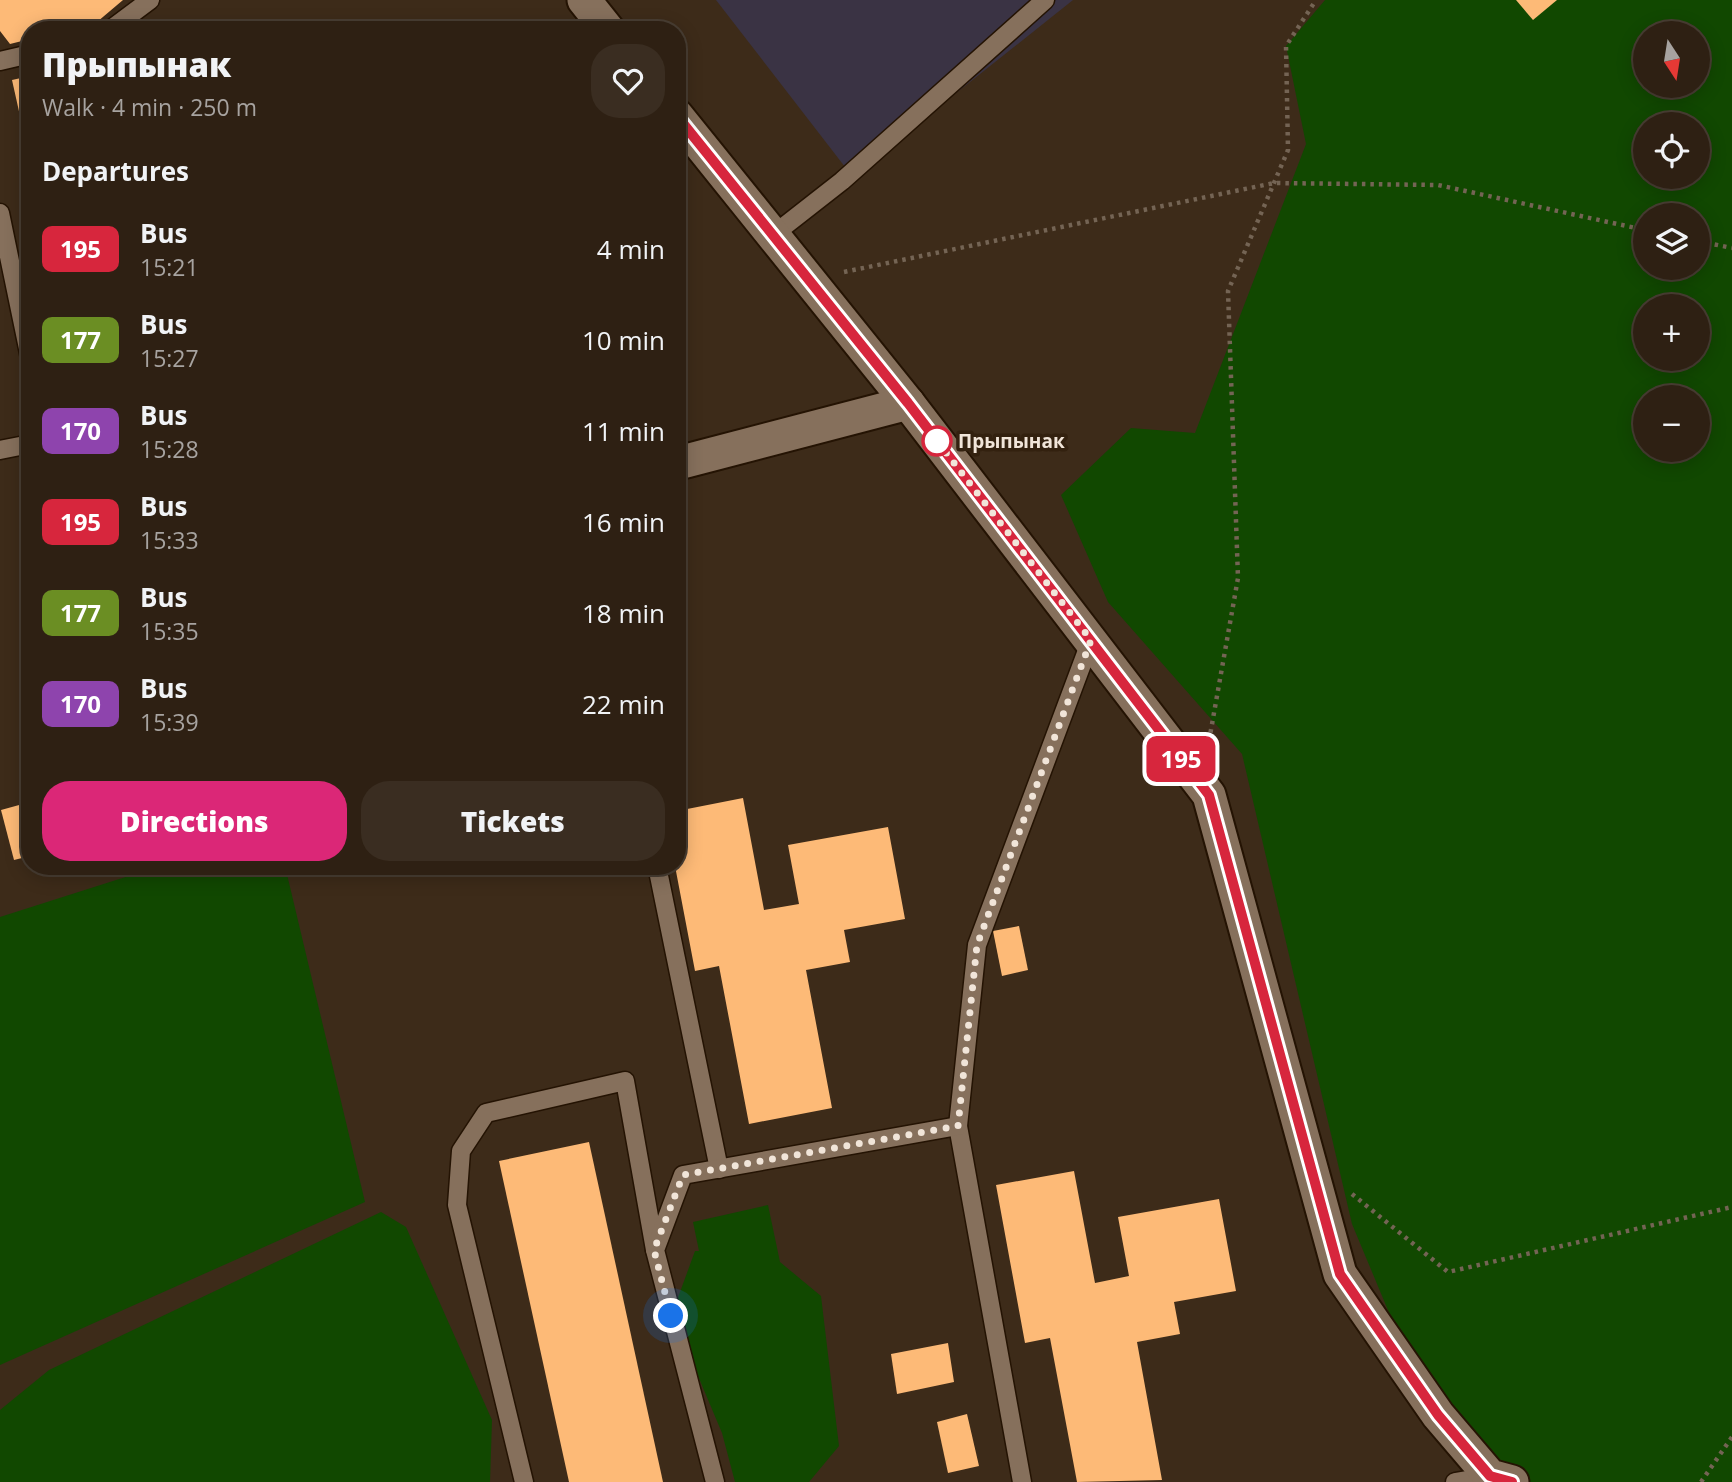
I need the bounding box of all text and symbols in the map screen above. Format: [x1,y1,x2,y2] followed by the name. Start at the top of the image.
[1633,21,1710,98] north arrow
[1633,21,1710,462] map controls
[42,42,231,87] text: Прыпынак
[591,44,665,118] button: heart
[42,91,257,123] text: Walk · 4 min · 250 m
[1633,112,1710,189] button: locate
[42,153,189,189] text: Departures
[1633,203,1710,280] button: layers
[140,215,187,251] text: Bus
[597,231,665,267] text: 4 min
[60,232,101,265] text: 195
[140,251,199,283] text: 15:21
[1633,294,1710,371] button: +
[140,306,187,342] text: Bus
[582,322,665,358] text: 10 min
[60,323,101,356] text: 177
[140,342,199,374] text: 15:27
[1633,385,1710,462] button: −
[140,397,187,433] text: Bus
[582,413,665,449] text: 11 min
[60,414,101,447] text: 170
[922,426,952,456] marker: Прыпынак
[958,428,1065,454] place label: Прыпынак
[140,433,199,465] text: 15:28
[140,488,187,524] text: Bus
[582,504,665,540] text: 16 min
[60,505,101,538] text: 195
[140,524,199,556] text: 15:33
[140,579,187,615] text: Bus
[582,595,665,631] text: 18 min
[60,596,101,629] text: 177
[140,615,199,647] text: 15:35
[140,670,187,706] text: Bus
[582,686,665,722] text: 22 min
[60,687,101,720] text: 170
[140,706,199,738] text: 15:39
[1141,736,1221,782] line badge: 195
[1160,742,1202,775] text: 195
[42,781,347,861] button: Directions
[361,781,665,861] button: Tickets
[653,1298,688,1333] your location

